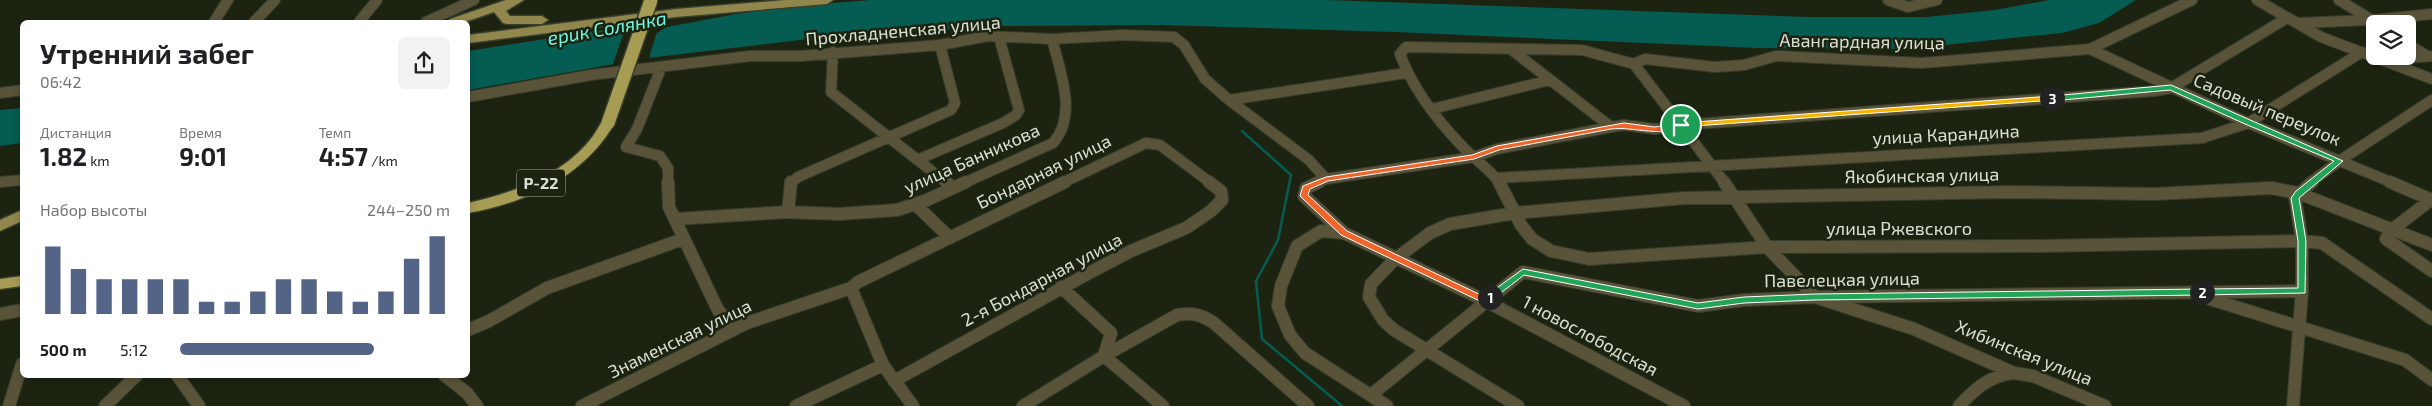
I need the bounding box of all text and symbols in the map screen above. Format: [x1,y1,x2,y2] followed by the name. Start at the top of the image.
[546,6,668,49] water label: ерик Солянка
[804,11,1001,50] street label: Прохладненская улица
[2366,15,2416,65] map controls
[2366,15,2416,65] button: layers
[1779,29,1945,53] street label: Авангардная улица
[40,36,254,70] text: Утренний забег
[398,37,450,89] button: share
[2190,68,2345,150] street label: Садовый переулок
[40,72,81,91] text: 06:42
[2040,86,2064,110] pin: 3
[2049,90,2056,107] text: 3
[1660,104,1702,146] pin
[1667,111,1695,139] icon: arrive
[900,118,1043,198] street label: улица Банникова
[1872,119,2020,149] street label: улица Карандина
[40,124,112,141] text: Дистанция
[179,124,222,141] text: Время
[319,124,351,141] text: Темп
[973,129,1114,213] street label: Бондарная улица
[40,141,87,171] text: 1.82
[179,141,227,171] text: 9:01
[319,141,368,171] text: 4:57
[87,152,110,169] text: km
[368,152,398,169] text: /km
[1844,163,2000,187] street label: Якобинская улица
[517,170,565,197] road number: Р-22
[40,200,147,219] text: Набор высоты
[367,200,450,219] text: 244–250 m
[1826,217,1972,239] street label: улица Ржевского
[957,227,1126,331] street label: 2-я Бондарная улица
[1764,267,1920,291] street label: Павелецкая улица
[2190,280,2214,304] pin: 2
[1478,284,1502,310] pin: 1
[2198,284,2207,301] text: 2
[1487,289,1494,306] text: 1
[1519,290,1662,380] street label: 1 новослободская
[604,294,755,382] street label: Знаменская улица
[1953,315,2096,390] street label: Хибинская улица
[40,340,87,359] text: 500 m
[120,340,148,359] text: 5:12

